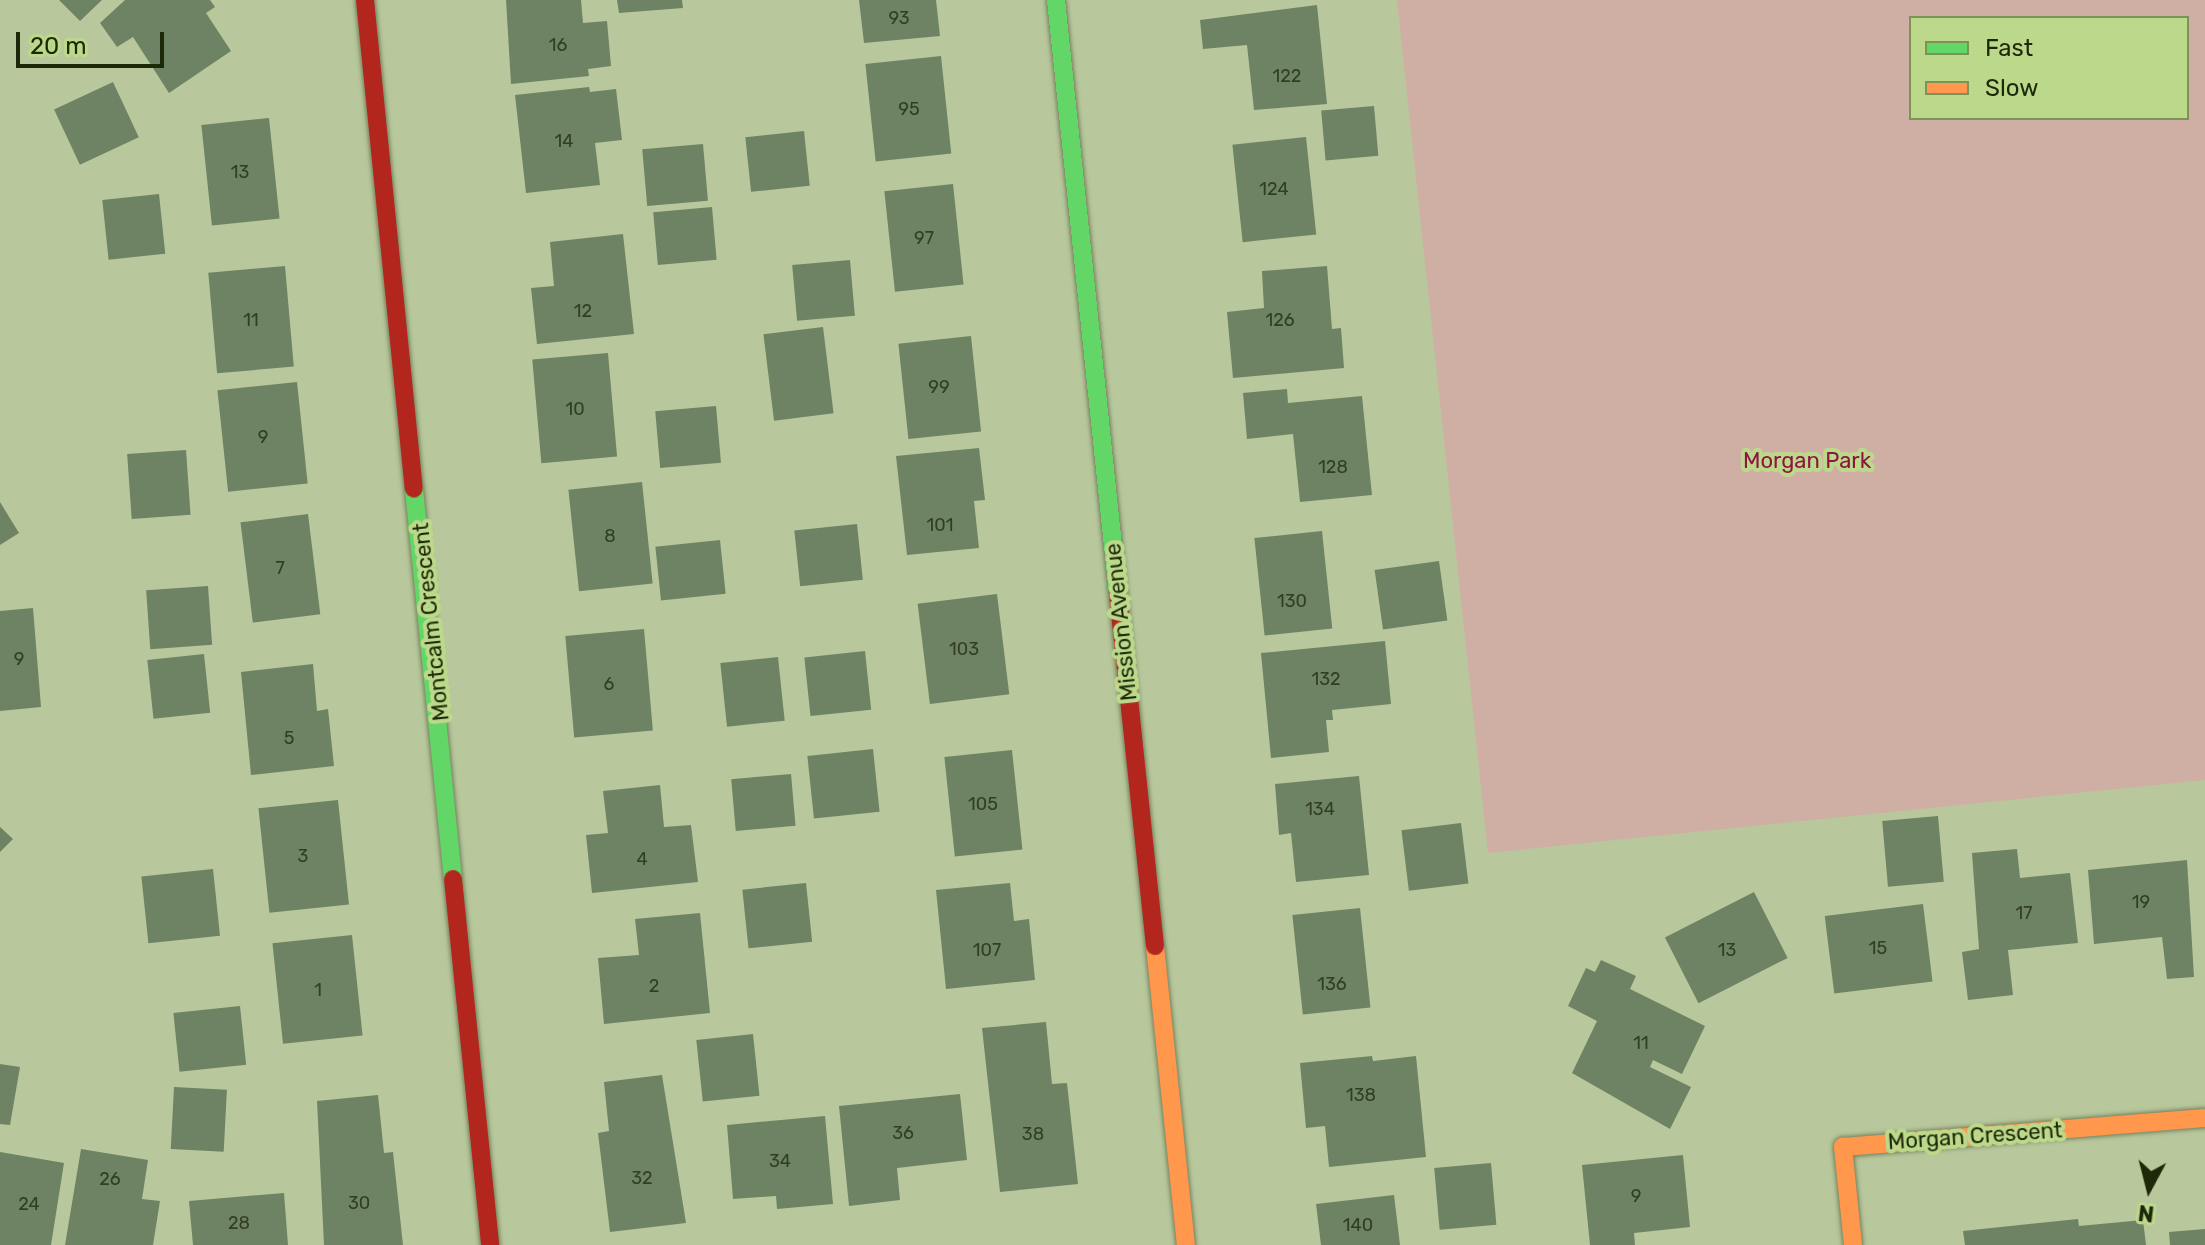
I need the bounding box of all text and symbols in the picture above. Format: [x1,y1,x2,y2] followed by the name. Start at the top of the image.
[888,7,910,29] house number: 93
[20,16,168,66] scale bar
[1909,16,2189,120] legend
[30,32,87,60] text: 20 m
[549,34,567,56] house number: 16
[1985,34,2033,62] text: Fast
[1273,65,1301,87] house number: 122
[1985,74,2038,102] text: Slow
[898,98,920,120] house number: 95
[555,130,573,152] house number: 14
[231,161,249,183] house number: 13
[1259,178,1289,200] house number: 124
[914,227,934,249] house number: 97
[574,300,592,322] house number: 12
[243,309,259,331] house number: 11
[1265,309,1295,331] house number: 126
[928,376,950,398] house number: 99
[565,398,585,420] house number: 10
[258,426,268,448] house number: 9
[1743,448,1871,474] park label: Morgan Park
[1318,456,1348,478] house number: 128
[927,514,953,536] house number: 101
[407,522,455,722] street label: Montcalm Crescent
[604,525,616,547] house number: 8
[1100,542,1142,702] street label: Mission Avenue
[275,557,285,579] house number: 7
[1277,590,1307,612] house number: 130
[949,638,979,660] house number: 103
[14,648,24,670] house number: 9
[1311,668,1341,690] house number: 132
[604,673,614,695] house number: 6
[284,727,294,749] house number: 5
[968,793,998,815] house number: 105
[1305,798,1335,820] house number: 134
[298,845,308,867] house number: 3
[636,848,648,870] house number: 4
[2132,891,2150,913] house number: 19
[2016,902,2032,924] house number: 17
[1869,937,1887,959] house number: 15
[973,939,1001,961] house number: 107
[1718,939,1736,961] house number: 13
[1317,973,1347,995] house number: 136
[649,975,659,997] house number: 2
[314,979,322,1001] house number: 1
[1633,1032,1649,1054] house number: 11
[1346,1084,1376,1106] house number: 138
[1887,1117,2063,1155] street label: Morgan Crescent
[892,1122,914,1144] house number: 36
[1022,1123,1044,1145] house number: 38
[2109,1149,2189,1229] north arrow
[769,1150,791,1172] house number: 34
[631,1167,653,1189] house number: 32
[99,1168,121,1190] house number: 26
[1631,1185,1641,1207] house number: 9
[348,1192,370,1214] house number: 30
[18,1193,40,1215] house number: 24
[2137,1199,2156,1228] text: N
[228,1212,250,1234] house number: 28
[1343,1214,1373,1236] house number: 140

